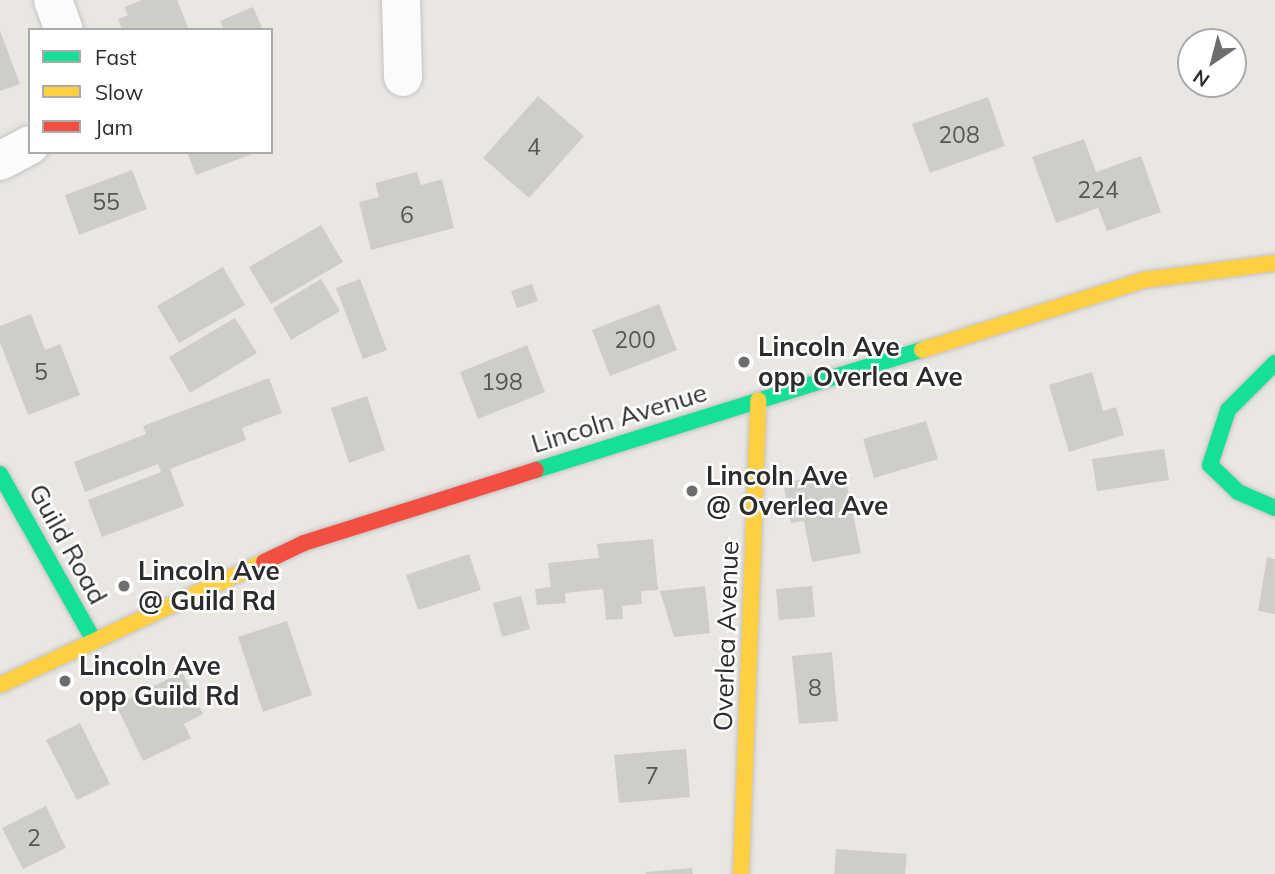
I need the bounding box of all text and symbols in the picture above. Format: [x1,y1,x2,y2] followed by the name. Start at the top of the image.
[28,28,273,154] legend
[1177,28,1247,98] north arrow
[95,44,137,70] text: Fast
[1188,65,1214,93] text: N
[95,79,143,105] text: Slow
[95,114,133,140] text: Jam
[938,121,980,149] house number: 208
[527,133,541,161] house number: 4
[1077,176,1119,204] house number: 224
[92,188,120,216] house number: 55
[400,201,414,229] house number: 6
[614,326,656,354] house number: 200
[758,331,963,392] place label: Lincoln Ave opp Overlea Ave
[736,354,752,370] marker: Lincoln Ave opp Overlea Ave
[34,358,48,386] house number: 5
[481,368,523,396] house number: 198
[527,377,711,459] street label: Lincoln Avenue
[706,460,888,522] place label: Lincoln Ave @ Overlea Ave
[22,478,114,610] street label: Guild Road
[684,483,700,499] marker: Lincoln Ave @ Overlea Ave
[707,540,745,732] street label: Overlea Avenue
[138,555,280,616] place label: Lincoln Ave @ Guild Rd
[116,578,132,594] marker: Lincoln Ave @ Guild Rd
[79,650,239,712] place label: Lincoln Ave opp Guild Rd
[57,673,73,689] marker: Lincoln Ave opp Guild Rd
[808,674,822,702] house number: 8
[645,762,659,790] house number: 7
[27,824,41,852] house number: 2

